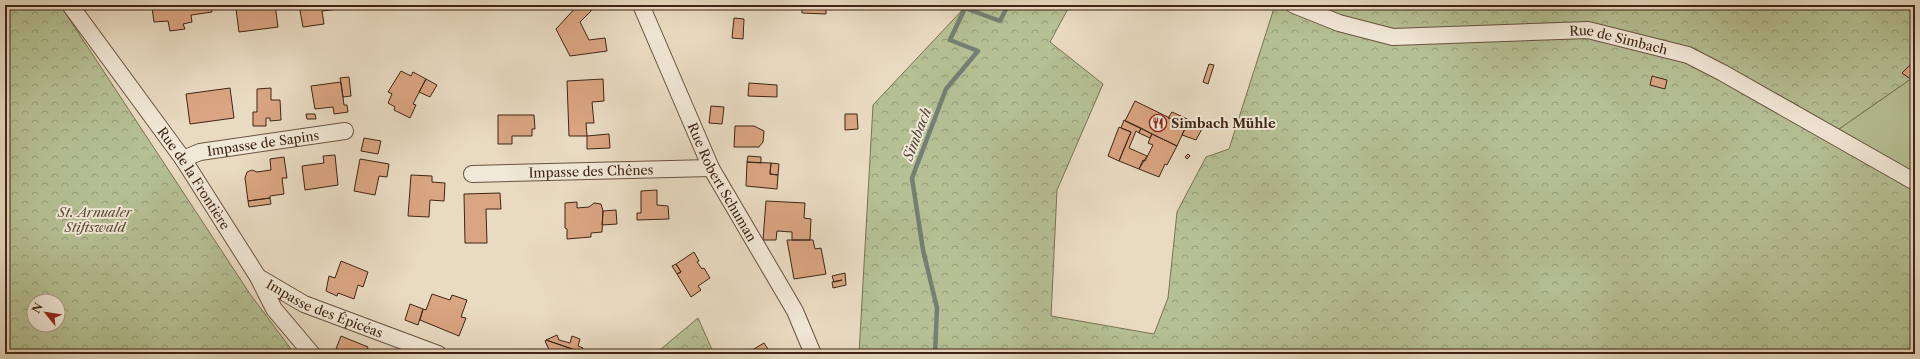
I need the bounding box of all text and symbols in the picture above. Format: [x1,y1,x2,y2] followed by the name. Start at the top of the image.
[1569,22,1669,58] street label: Rue de Simbach
[898,105,935,164] water label: Simbach
[1148,113,1168,133] restaurant icon: Simbach Mühle
[1171,115,1276,131] place label: Simbach Mühle
[685,120,760,244] street label: Rue Robert Schuman
[154,124,234,232] street label: Rue de la Frontière
[206,127,320,159] street label: Impasse de Sapins
[528,161,654,181] street label: Impasse des Chênes
[57,204,133,235] park label: St. Arnualer Stiftswald
[263,276,385,341] street label: Impasse des Épicéas
[26,293,66,333] north arrow
[29,300,46,316] text: N

